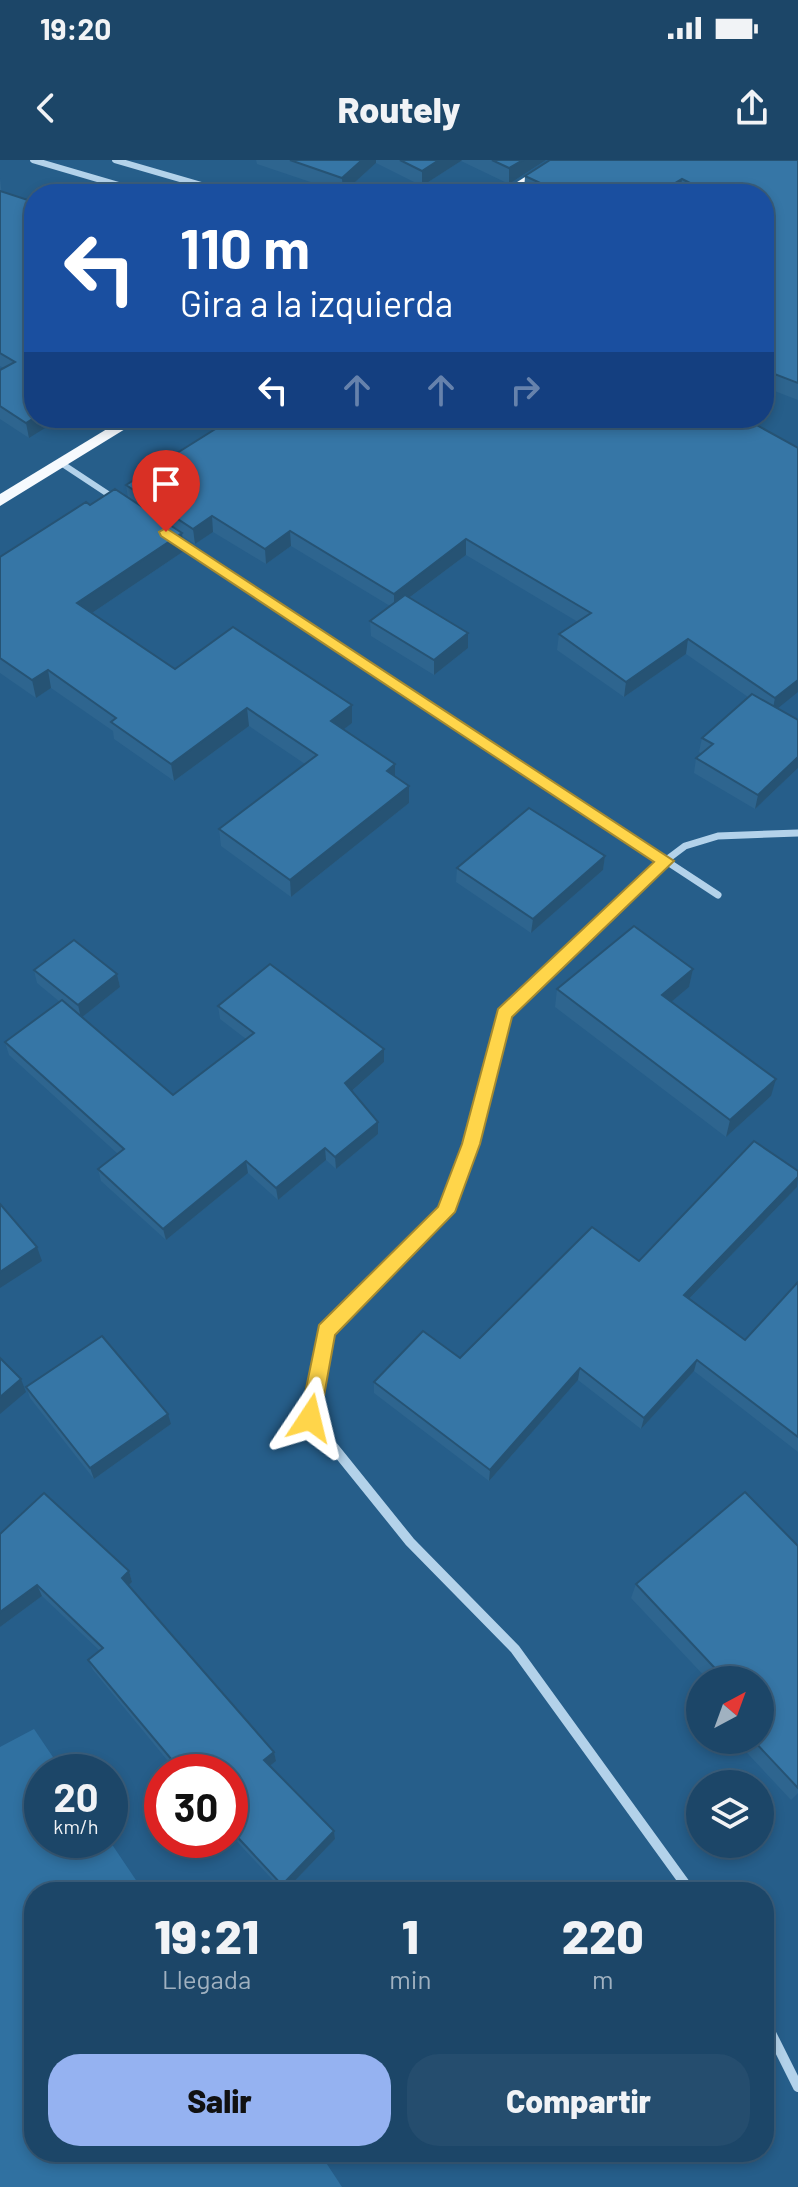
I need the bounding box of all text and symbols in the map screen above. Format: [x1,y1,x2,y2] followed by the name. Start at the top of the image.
[40,10,111,46] text: 19:20
[24,86,68,130] icon: back
[730,86,774,130] icon: share
[338,87,460,130] text: Routely
[180,213,310,280] text: 110 m
[48,216,152,320] icon: left
[180,281,453,324] text: Gira a la izquierda
[251,368,295,412] icon: left
[335,368,379,412] icon: ahead
[419,368,463,412] icon: ahead
[503,368,547,412] icon: right
[132,450,200,532] pin
[144,462,188,506] icon: arrive
[268,1376,352,1460] position arrow
[686,1666,774,1754] north arrow
[686,1666,774,1858] map controls
[144,1754,248,1858] speed limit sign: 30
[686,1770,774,1858] button: layers
[53,1772,99,1820] text: 20
[53,1814,99,1838] text: km/h
[154,1906,259,1964] text: 19:21
[402,1906,419,1964] text: 1
[562,1906,644,1964] text: 220
[162,1963,251,1994] text: Llegada
[389,1963,431,1994] text: min
[592,1963,613,1994] text: m
[48,2054,391,2146] button: Salir
[407,2054,750,2146] button: Compartir

